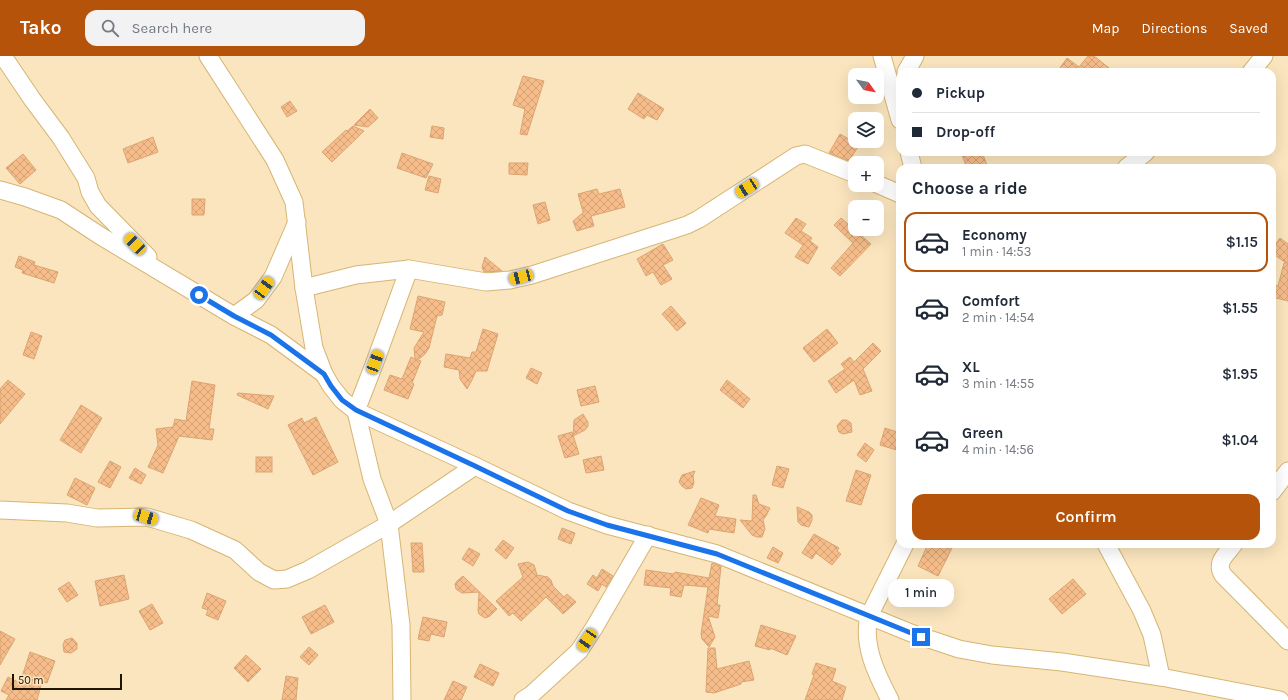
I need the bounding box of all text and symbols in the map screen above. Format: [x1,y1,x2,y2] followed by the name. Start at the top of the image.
[85,10,365,46] search box
[20,17,61,39] text: Tako
[99,17,121,39] icon: search
[131,19,212,37] text: Search here
[1092,20,1120,37] text: Map
[1142,20,1207,37] text: Directions
[1229,20,1268,37] text: Saved
[848,68,884,104] north arrow
[848,68,884,236] map controls
[936,84,985,102] text: Pickup
[848,112,884,148] button: layers
[936,123,995,141] text: Drop-off
[848,156,884,192] button: +
[734,176,760,200] car
[912,177,1027,199] text: Choose a ride
[848,200,884,236] button: −
[914,224,950,260] icon: car
[962,226,1027,244] text: Economy
[122,231,148,257] car
[1226,233,1258,251] text: $1.15
[962,244,1031,259] text: 1 min · 14:53
[508,268,534,286] car
[252,275,276,301] car
[190,286,208,304] route start
[914,290,950,326] icon: car
[962,292,1020,310] text: Comfort
[1222,299,1258,317] text: $1.55
[962,310,1034,325] text: 2 min · 14:54
[365,349,385,375] car
[914,356,950,392] icon: car
[962,358,980,376] text: XL
[1222,365,1258,383] text: $1.95
[962,376,1034,391] text: 3 min · 14:55
[914,422,950,458] icon: car
[962,424,1003,442] text: Green
[1221,431,1258,449] text: $1.04
[962,442,1034,457] text: 4 min · 14:56
[912,494,1260,540] button: Confirm
[133,508,159,526] car
[888,579,954,607] callout: 1 min
[905,585,937,600] text: 1 min
[575,627,599,653] car
[912,628,930,646] route end
[12,672,122,691] scale bar
[18,674,44,687] text: 50 m

